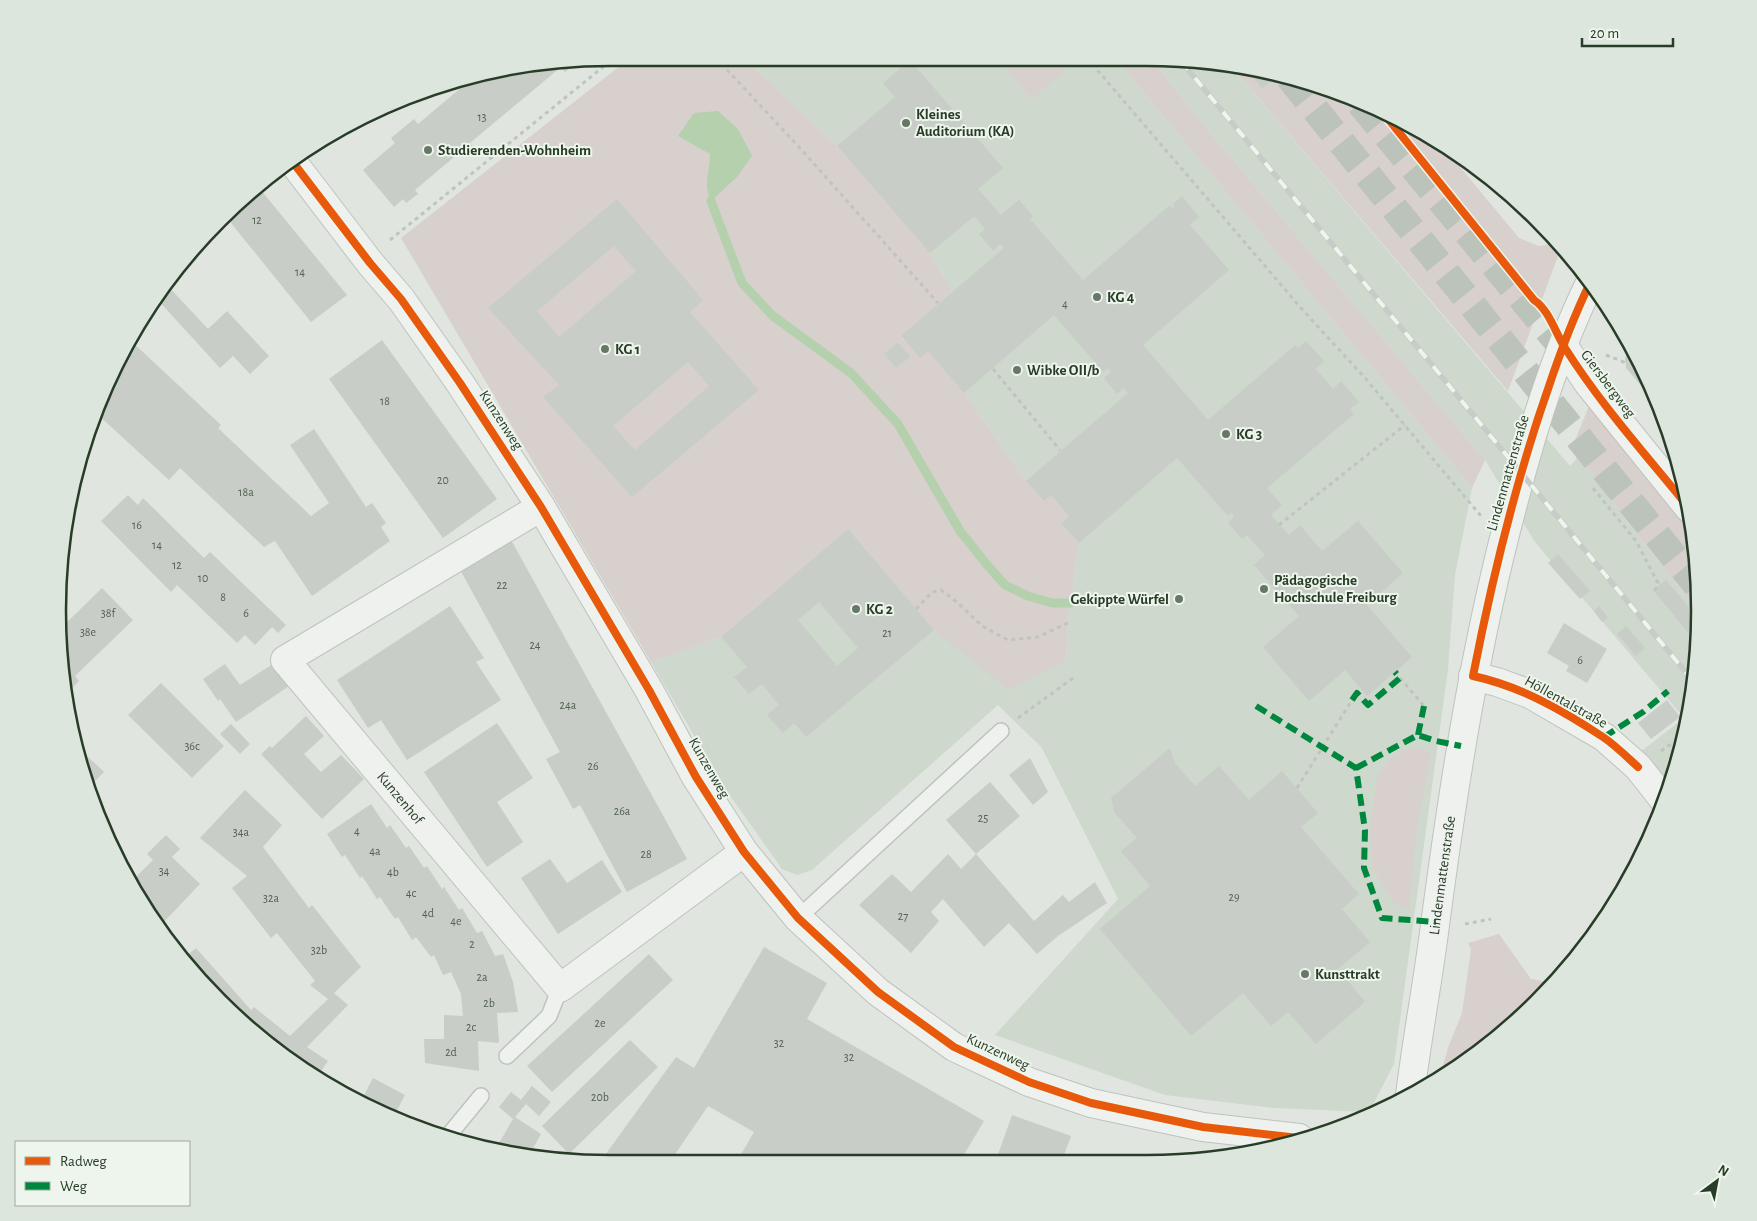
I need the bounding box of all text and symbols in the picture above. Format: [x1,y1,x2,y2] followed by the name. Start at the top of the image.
[1582,15,1673,47] scale bar
[1590,26,1619,41] text: 20 m
[916,107,1015,139] place label: Kleines Auditorium (KA)
[477,111,487,123] house number: 13
[900,117,912,129] marker: Kleines Auditorium (KA)
[438,143,591,158] place label: Studierenden-Wohnheim
[422,144,434,156] marker: Studierenden-Wohnheim
[252,214,262,226] house number: 12
[295,266,305,278] house number: 14
[1107,290,1135,305] place label: KG 4
[1091,291,1103,303] marker: KG 4
[1062,298,1068,310] house number: 4
[615,342,640,357] place label: KG 1
[599,343,611,355] marker: KG 1
[1578,347,1639,421] street label: Giersbergweg
[1027,363,1100,378] place label: Wibke OII/b
[1011,364,1023,376] marker: Wibke OII/b
[476,388,526,453] street label: Kunzenweg
[380,395,390,407] house number: 18
[1484,413,1532,533] street label: Lindenmattenstraße
[1236,427,1262,442] place label: KG 3
[1220,428,1232,440] marker: KG 3
[437,474,449,486] house number: 20
[238,486,254,498] house number: 18a
[132,519,142,531] house number: 16
[152,539,162,551] house number: 14
[172,559,182,571] house number: 12
[198,572,208,584] house number: 10
[1274,573,1397,605] place label: Pädagogische Hochschule Freiburg
[497,579,508,591] house number: 22
[1258,583,1270,595] marker: Pädagogische Hochschule Freiburg
[220,591,226,603] house number: 8
[1071,592,1169,607] place label: Gekippte Würfel
[1173,593,1185,605] marker: Gekippte Würfel
[866,602,893,617] place label: KG 2
[850,603,862,615] marker: KG 2
[101,607,116,619] house number: 38f
[243,607,249,619] house number: 6
[80,626,96,638] house number: 38e
[882,627,892,639] house number: 21
[529,639,541,651] house number: 24
[1577,654,1583,666] house number: 6
[1522,673,1610,731] street label: Höllentalstraße
[560,699,577,711] house number: 24a
[686,735,733,802] street label: Kunzenweg
[184,740,200,752] house number: 36c
[587,760,599,772] house number: 26
[374,769,428,828] street label: Kunzenhof
[614,805,631,817] house number: 26a
[978,812,988,824] house number: 25
[1426,815,1458,936] street label: Lindenmattenstraße
[354,825,360,837] house number: 4
[233,826,250,838] house number: 34a
[369,845,381,857] house number: 4a
[640,848,652,860] house number: 28
[159,865,170,877] house number: 34
[387,866,399,878] house number: 4b
[406,887,417,899] house number: 4c
[1228,891,1240,903] house number: 29
[263,892,279,904] house number: 32a
[422,907,434,919] house number: 4d
[898,910,908,922] house number: 27
[450,915,462,927] house number: 4e
[469,938,475,950] house number: 2
[311,944,327,956] house number: 32b
[1315,967,1380,982] place label: Kunsttrakt
[1299,968,1311,980] marker: Kunsttrakt
[476,971,488,983] house number: 2a
[483,997,495,1009] house number: 2b
[595,1017,606,1029] house number: 2e
[466,1021,476,1033] house number: 2c
[964,1031,1032,1073] street label: Kunzenweg
[774,1037,785,1049] house number: 32
[445,1046,457,1058] house number: 2d
[844,1051,855,1063] house number: 32
[591,1091,609,1103] house number: 20b
[15,1141,190,1206] legend
[60,1154,107,1169] text: Radweg
[1692,1156,1742,1206] north arrow
[1716,1162,1731,1179] text: N
[60,1179,88,1194] text: Weg

